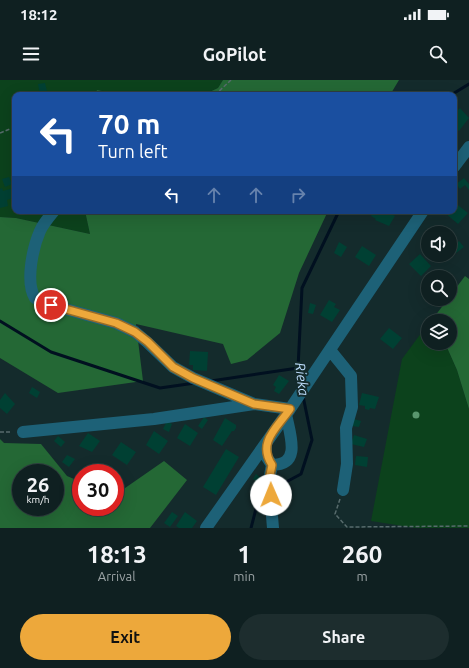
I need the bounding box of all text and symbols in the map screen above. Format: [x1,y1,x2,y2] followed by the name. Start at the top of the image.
[20,6,58,23] text: 18:12
[20,43,42,65] icon: menu
[427,43,449,65] icon: search
[203,44,266,64] text: GoPilot
[32,108,84,160] icon: left
[98,108,160,139] text: 70 m
[98,141,168,161] text: Turn left
[161,184,183,206] icon: left
[203,184,225,206] icon: ahead
[245,184,267,206] icon: ahead
[287,184,309,206] icon: right
[421,226,457,350] map controls
[421,226,457,262] button: sound
[421,270,457,306] button: search
[34,288,68,322] pin
[40,294,62,316] icon: arrive
[421,314,457,350] button: layers
[292,361,312,397] water label: Rieka
[72,464,124,516] speed limit sign: 30
[27,473,49,496] text: 26
[250,474,292,516] position arrow
[26,494,50,505] text: km/h
[87,541,147,568] text: 18:13
[237,541,251,568] text: 1
[342,541,382,568] text: 260
[98,569,136,583] text: Arrival
[233,569,255,583] text: min
[356,569,368,583] text: m
[20,614,231,660] button: Exit
[239,614,449,660] button: Share

